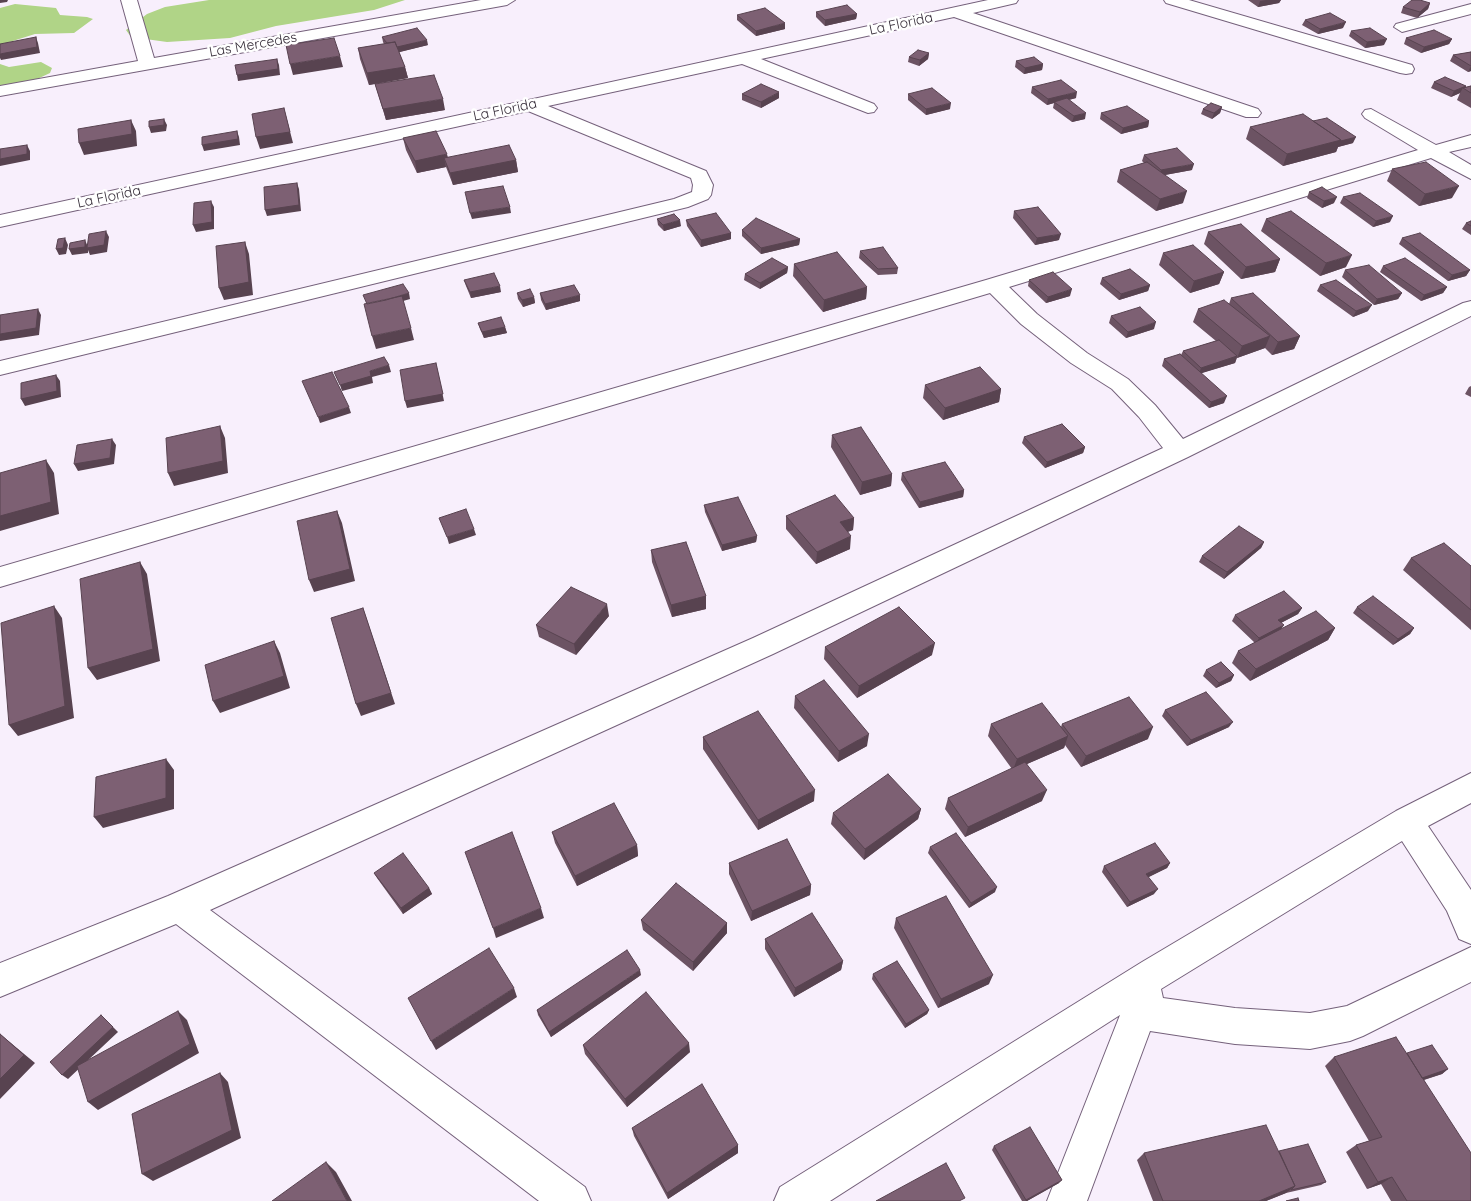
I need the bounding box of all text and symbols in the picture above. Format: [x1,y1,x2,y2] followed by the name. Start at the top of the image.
[868,9,934,39] street label: La Florida
[208,29,298,61] street label: Las Mercedes
[472,95,538,125] street label: La Florida
[76,182,142,212] street label: La Florida

